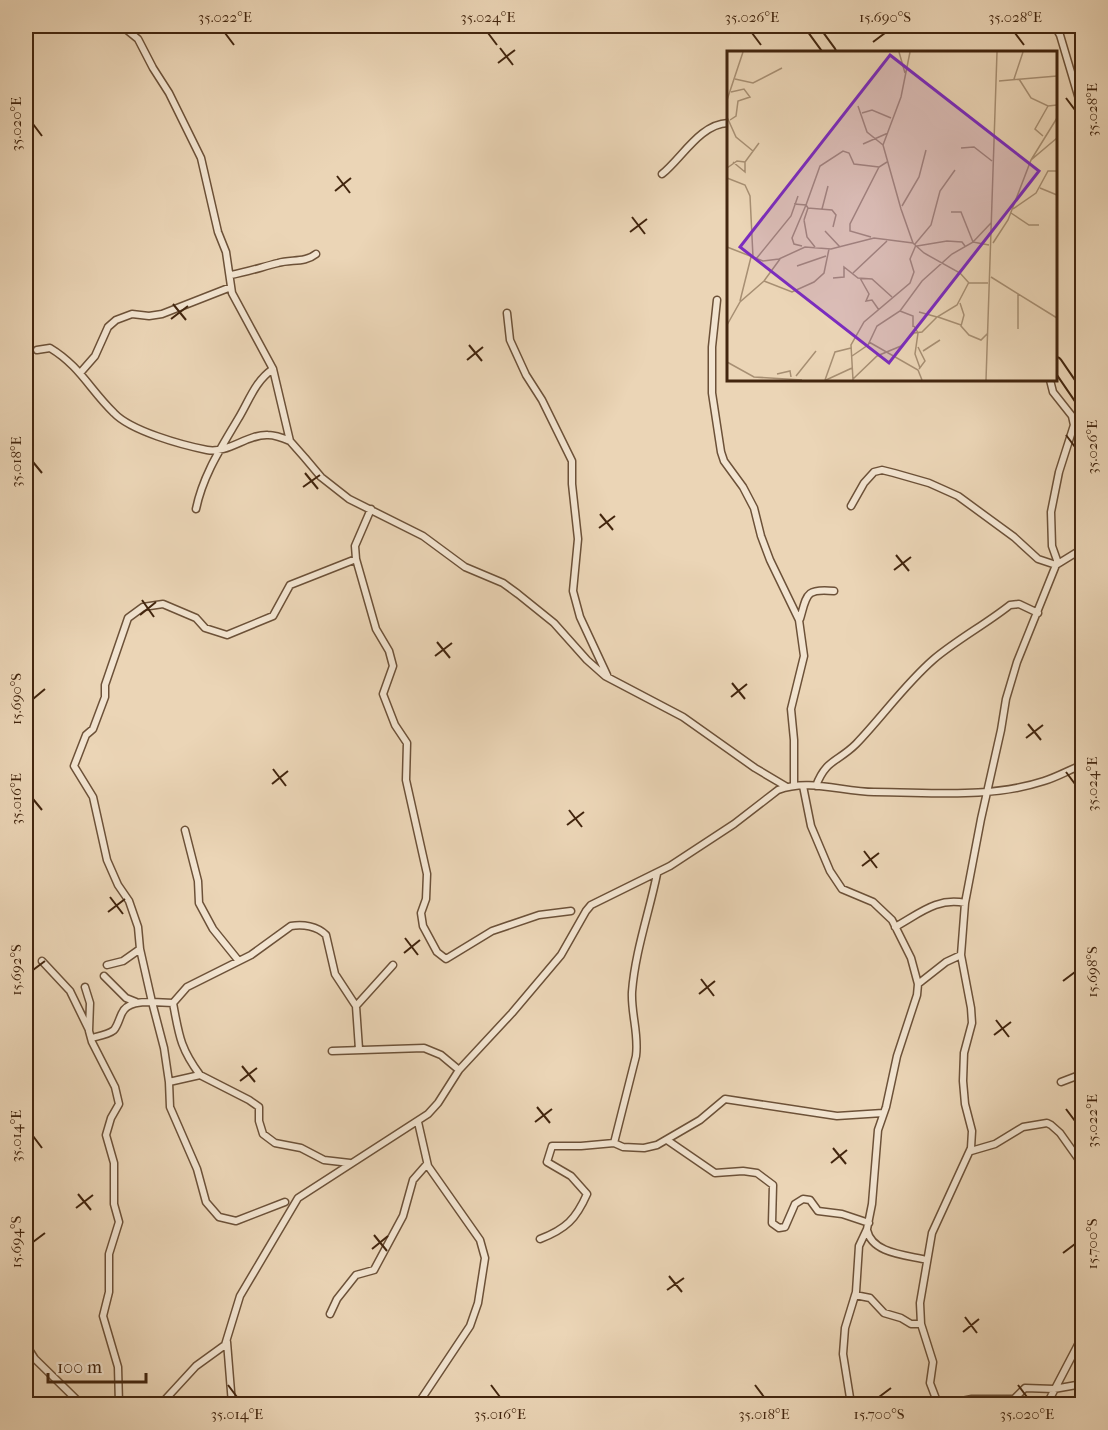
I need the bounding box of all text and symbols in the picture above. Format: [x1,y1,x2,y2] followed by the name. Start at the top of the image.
[198,8,252,26] text: 35.022°E
[461,8,516,26] text: 35.024°E
[725,8,779,26] text: 35.026°E
[859,8,911,26] text: 15.690°S
[988,8,1042,26] text: 35.028°E
[727,51,1057,381] inset map
[1083,83,1101,137] text: 35.028°E
[7,97,25,151] text: 35.020°E
[1083,420,1101,474] text: 35.026°E
[7,436,25,488] text: 35.018°E
[7,673,25,725] text: 15.690°S
[1083,757,1101,812] text: 35.024°E
[7,773,25,825] text: 35.016°E
[7,944,25,996] text: 15.692°S
[1083,946,1101,998] text: 15.698°S
[1083,1094,1101,1148] text: 35.022°E
[7,1110,25,1162] text: 35.014°E
[7,1215,25,1268] text: 15.694°S
[1083,1218,1101,1269] text: 15.700°S
[48,1346,146,1384] scale bar
[57,1357,102,1378] text: 100 m
[211,1405,263,1423] text: 35.014°E
[474,1405,526,1423] text: 35.016°E
[738,1405,790,1423] text: 35.018°E
[854,1405,905,1423] text: 15.700°S
[1000,1405,1054,1423] text: 35.020°E

